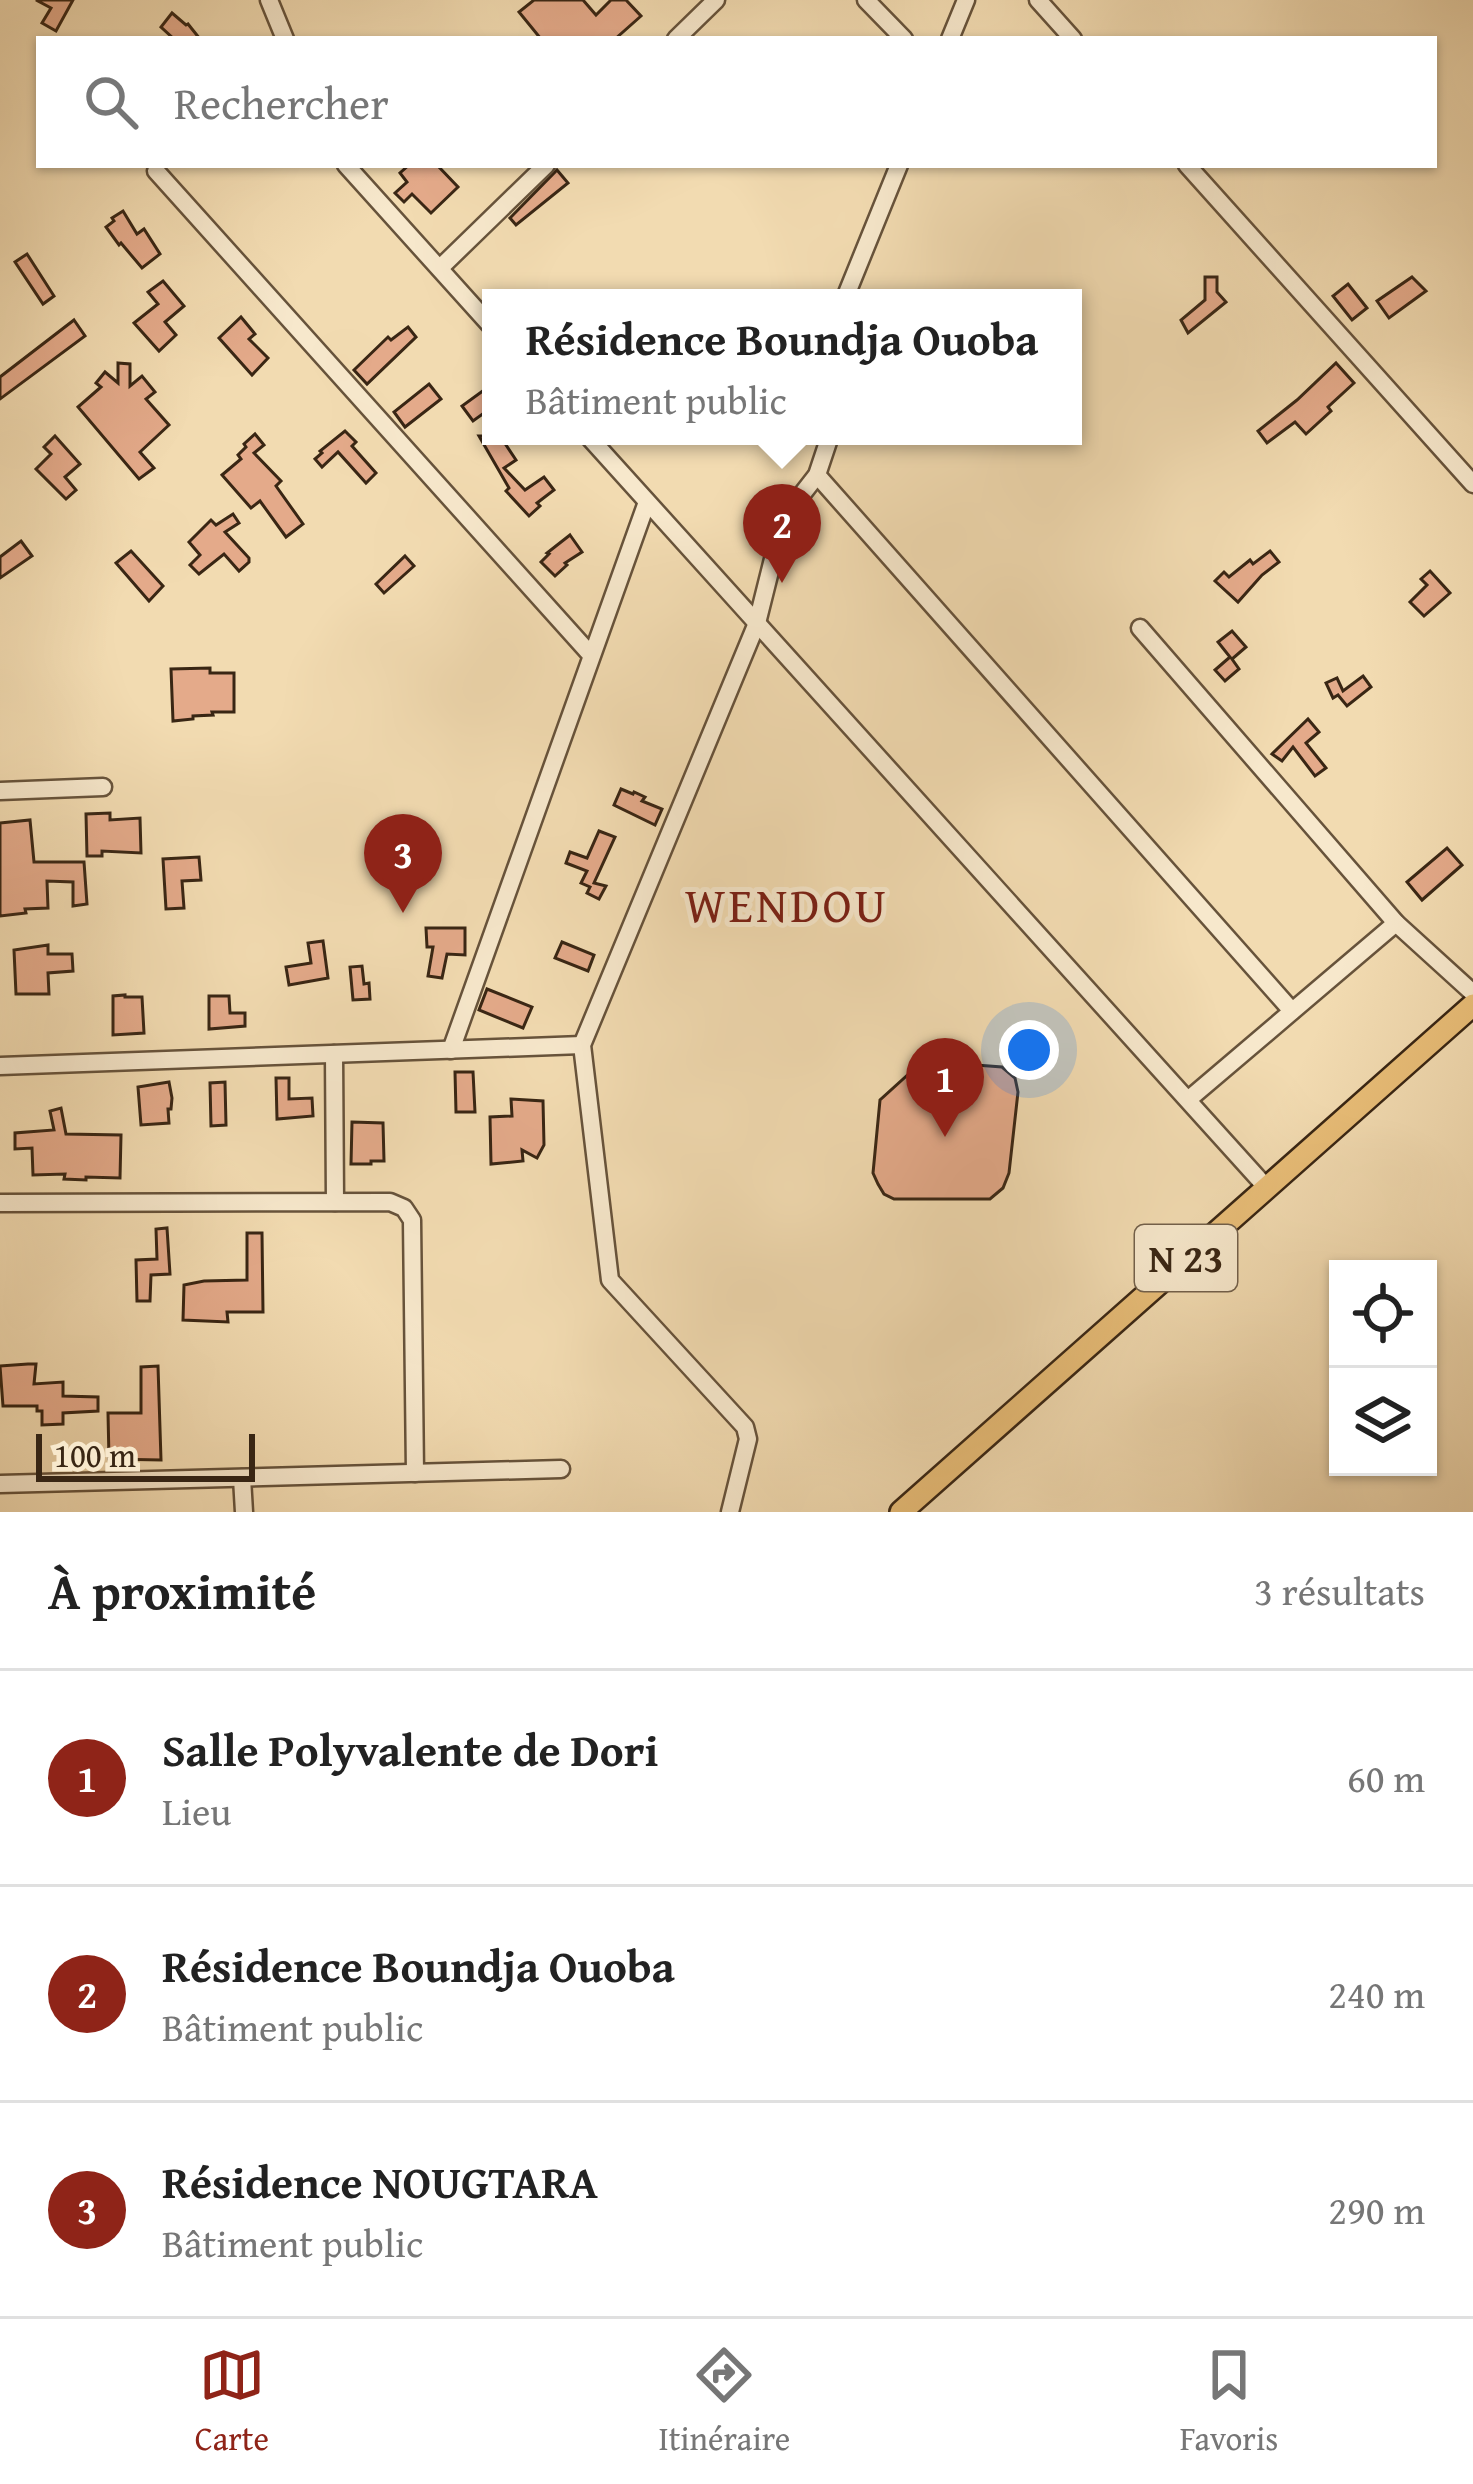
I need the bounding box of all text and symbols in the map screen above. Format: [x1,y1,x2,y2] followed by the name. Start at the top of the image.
[36,36,1437,168] search box
[78,69,144,135] icon: search
[174,70,389,135] text: Rechercher
[482,289,1082,445] popup
[526,306,1038,371] text: Résidence Boundja Ouoba
[526,371,787,428] text: Bâtiment public
[743,484,821,583] pin: 2
[364,814,442,913] pin: 3
[685,869,889,940] district label: WENDOU
[999,1020,1059,1080] your location
[906,1038,984,1137] pin: 1
[1135,1225,1237,1291] road number: N 23
[1329,1260,1437,1476] map controls
[1329,1260,1437,1368] button: locate
[1329,1368,1437,1476] button: layers
[36,1428,255,1481] scale bar
[54,1431,136,1479] text: 100 m
[48,1553,316,1628] text: À proximité
[1254,1562,1425,1619] text: 3 résultats
[162,1717,658,1782] text: Salle Polyvalente de Dori
[77,1749,97,1806] text: 1
[1347,1749,1425,1806] text: 60 m
[162,1782,231,1839] text: Lieu
[162,1933,675,1998] text: Résidence Boundja Ouoba
[77,1965,97,2022] text: 2
[1328,1965,1425,2022] text: 240 m
[162,1998,423,2055] text: Bâtiment public
[162,2149,598,2214] text: Résidence NOUGTARA
[77,2181,97,2238] text: 3
[1328,2181,1425,2238] text: 290 m
[162,2214,423,2271] text: Bâtiment public
[195,2342,269,2462] tab: Carte
[658,2342,790,2462] tab: Itinéraire
[1180,2342,1278,2462] tab: Favoris

